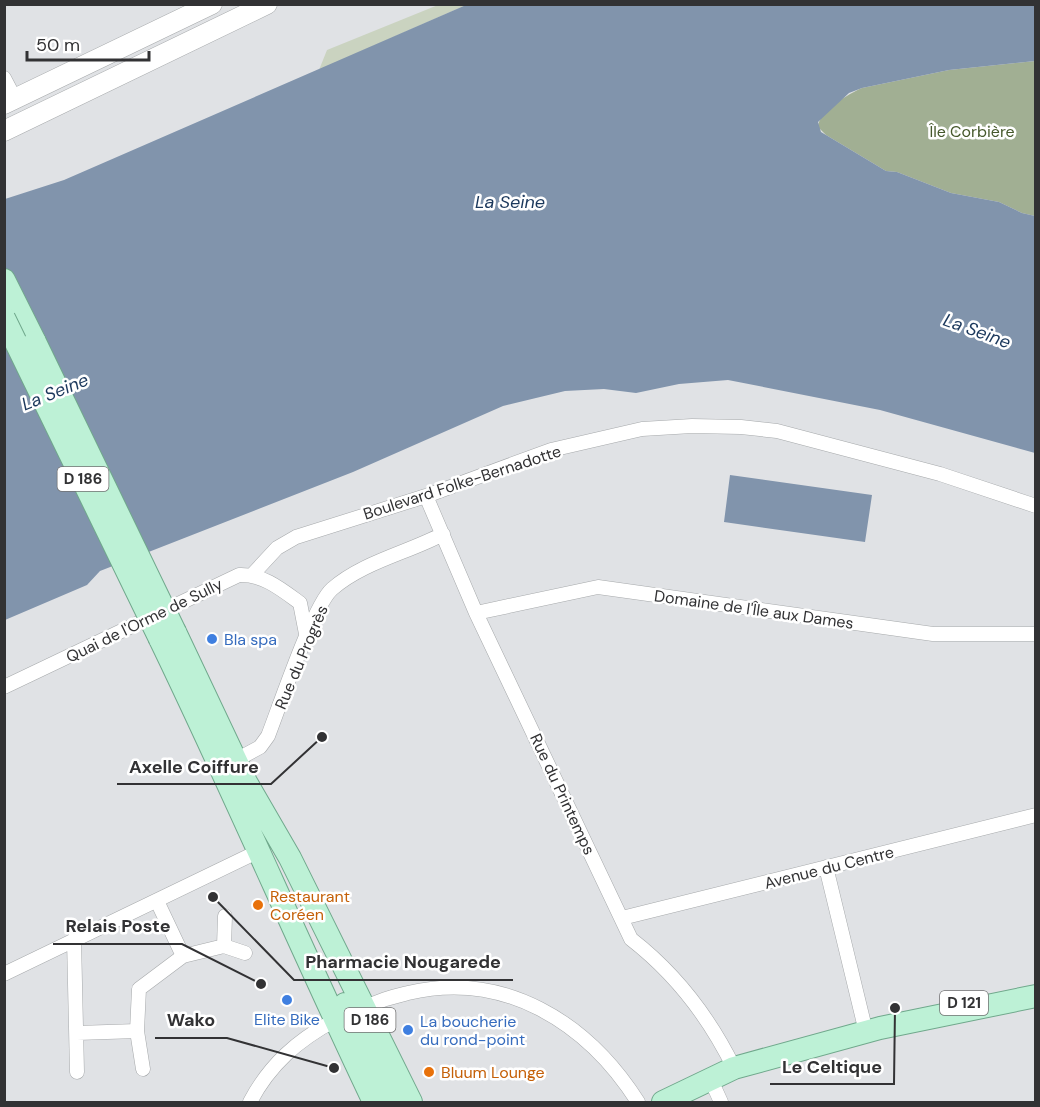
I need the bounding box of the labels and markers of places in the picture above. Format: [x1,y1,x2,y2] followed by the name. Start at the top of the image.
[224,629,277,650] place label: Bla spa
[205,632,219,646] marker: Bla spa
[117,748,271,784] callout: Axelle Coiffure
[270,886,350,925] place label: Restaurant Coréen
[251,898,265,912] marker: Restaurant Coréen
[53,908,182,944] callout: Relais Poste
[294,944,513,980] callout: Pharmacie Nougarede
[280,993,294,1007] marker: Elite Bike
[155,1002,227,1038] callout: Wako
[254,1009,320,1030] place label: Elite Bike
[420,1011,525,1050] place label: La boucherie du rond-point
[401,1023,415,1037] marker: La boucherie du rond-point
[770,1048,894,1084] callout: Le Celtique
[441,1062,545,1083] place label: Bluum Lounge
[422,1065,436,1079] marker: Bluum Lounge

